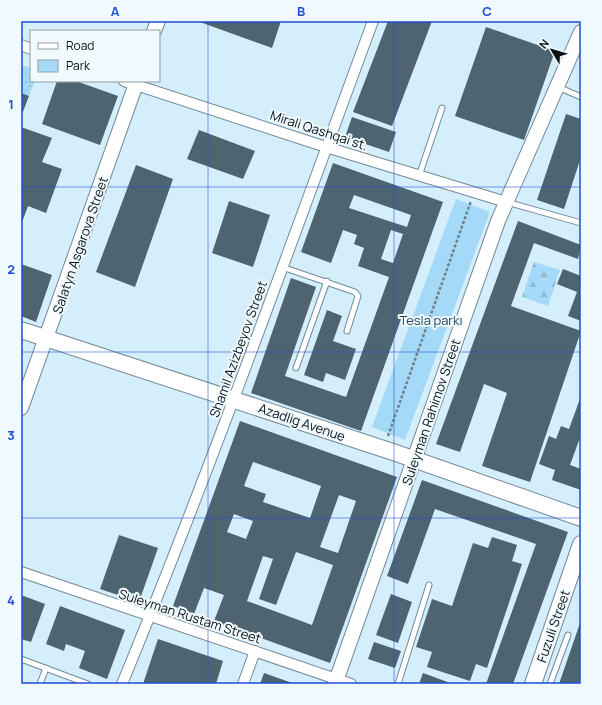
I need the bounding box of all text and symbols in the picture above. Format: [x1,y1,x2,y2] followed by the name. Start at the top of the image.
[111,2,120,20] text: A
[297,2,305,20] text: B
[482,2,492,20] text: C
[30,30,160,82] legend
[532,30,572,70] north arrow
[535,36,552,51] text: N
[66,37,94,54] text: Road
[66,57,91,74] text: Park
[8,95,14,113] text: 1
[268,106,370,154] street label: Mirali Qashqai st.
[48,174,112,316] street label: Salatyn Asgarova Street
[7,260,15,278] text: 2
[205,278,271,420] street label: Shamil Azizbeyov Street
[399,311,463,329] park label: Tesla parkı
[397,336,465,488] street label: Suleyman Rahimov Street
[256,399,348,445] street label: Azadlig Avenue
[7,426,15,444] text: 3
[117,584,263,648] street label: Suleyman Rustam Street
[532,587,574,665] street label: Fuzuli Street
[7,591,15,609] text: 4

